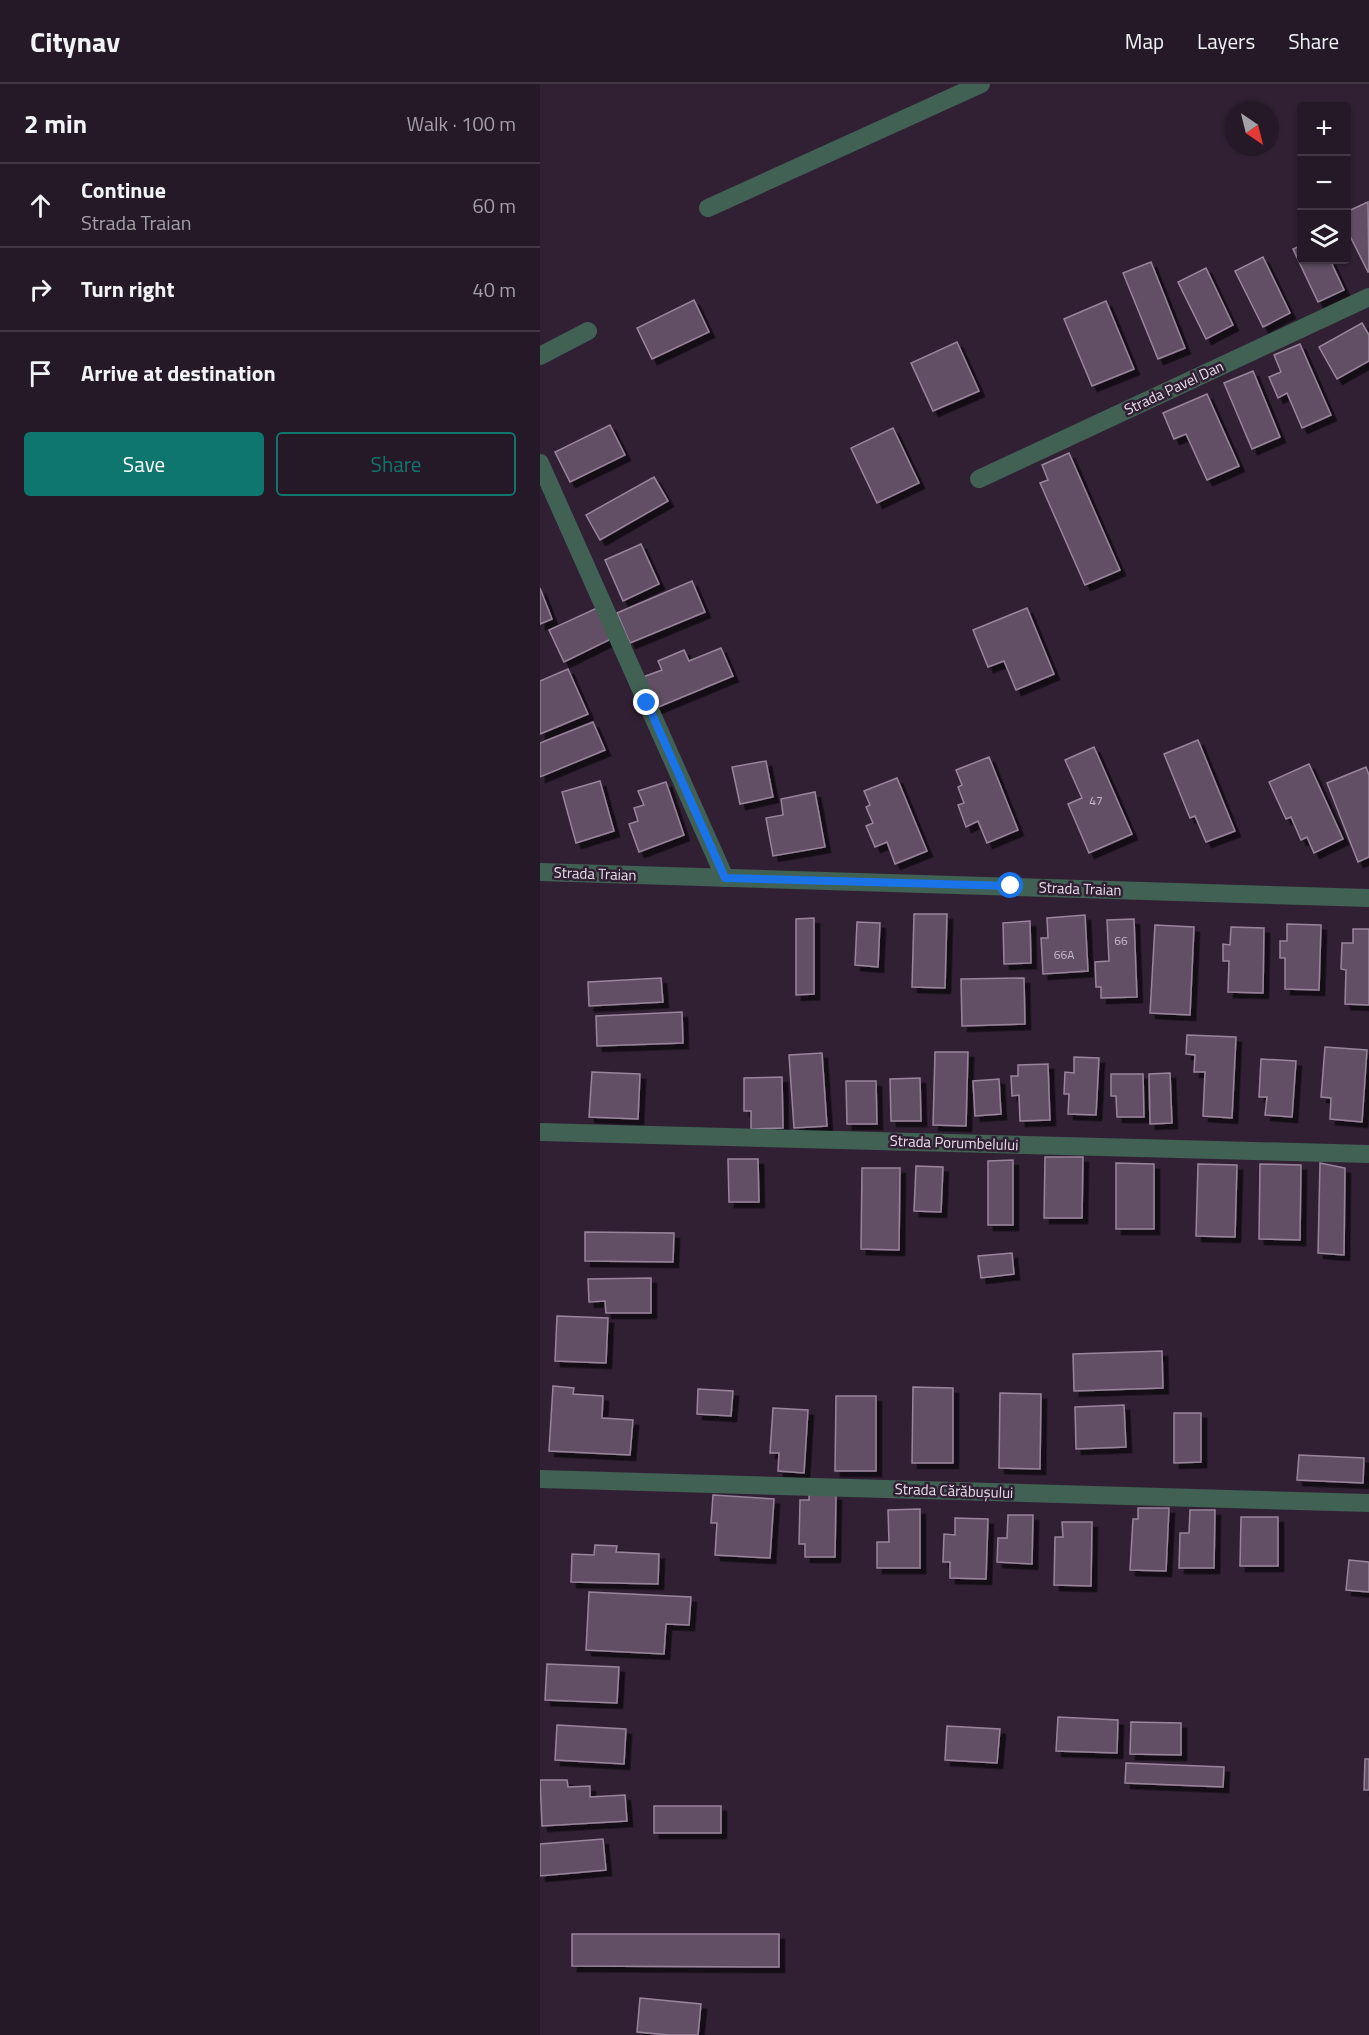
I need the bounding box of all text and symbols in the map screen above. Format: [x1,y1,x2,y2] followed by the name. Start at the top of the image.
[30,20,120,63] text: Citynav
[1125,25,1164,57] text: Map
[1197,25,1255,57] text: Layers
[1288,25,1339,57] text: Share
[1225,102,1279,156] north arrow
[1297,102,1351,264] map controls
[1297,102,1351,156] button: +
[24,104,87,143] text: 2 min
[407,108,516,139] text: Walk · 100 m
[1297,156,1351,210] button: −
[81,173,166,207] text: Continue
[24,189,57,222] icon: ahead
[472,190,516,221] text: 60 m
[81,207,192,238] text: Strada Traian
[1297,210,1351,264] button: layers
[81,272,175,306] text: Turn right
[24,273,57,306] icon: right
[472,274,516,305] text: 40 m
[1120,354,1227,421] street label: Strada Pavel Dan
[81,356,276,390] text: Arrive at destination
[24,357,57,390] icon: arrive
[24,432,264,496] button: Save
[276,432,516,496] button: Share
[633,689,659,715] route end
[1089,791,1103,810] house number: 47
[553,861,637,886] street label: Strada Traian
[997,872,1023,898] route start
[1038,876,1122,901] street label: Strada Traian
[1114,931,1128,950] house number: 66
[1054,945,1074,964] house number: 66A
[889,1129,1019,1156] street label: Strada Porumbelului
[894,1477,1014,1504] street label: Strada Cărăbușului

